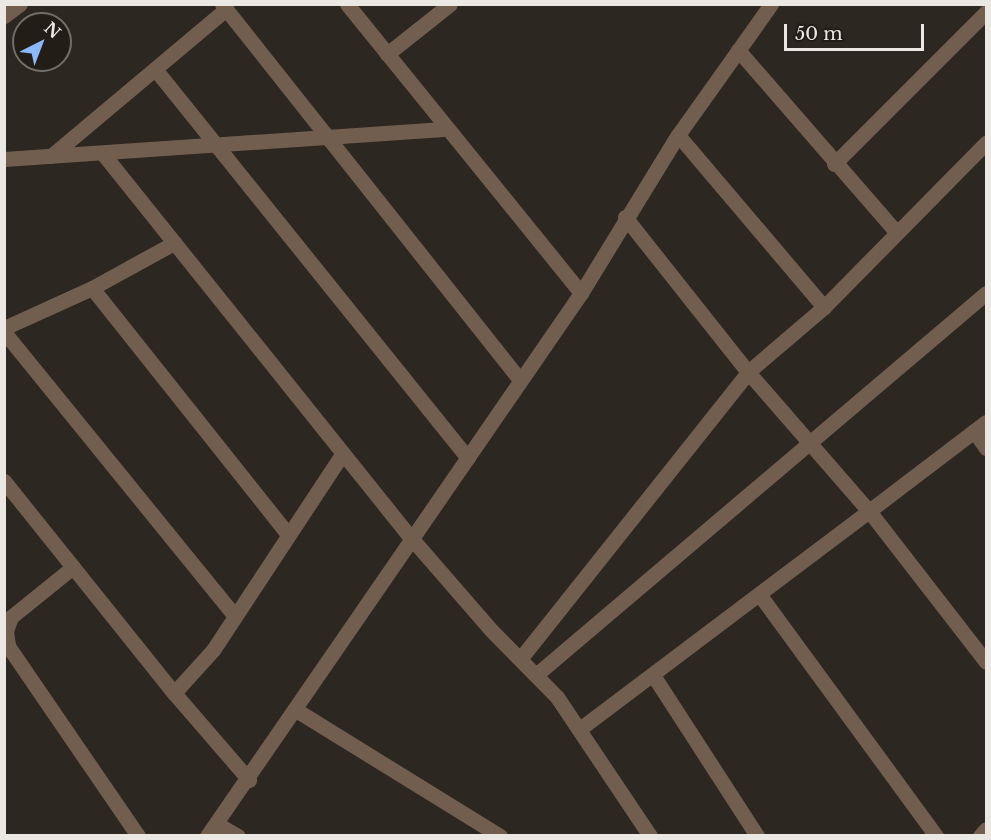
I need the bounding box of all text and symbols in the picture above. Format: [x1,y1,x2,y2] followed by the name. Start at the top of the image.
[12,12,72,72] north arrow
[787,12,926,50] scale bar
[40,18,65,43] text: N
[795,23,843,45] text: 50 m

